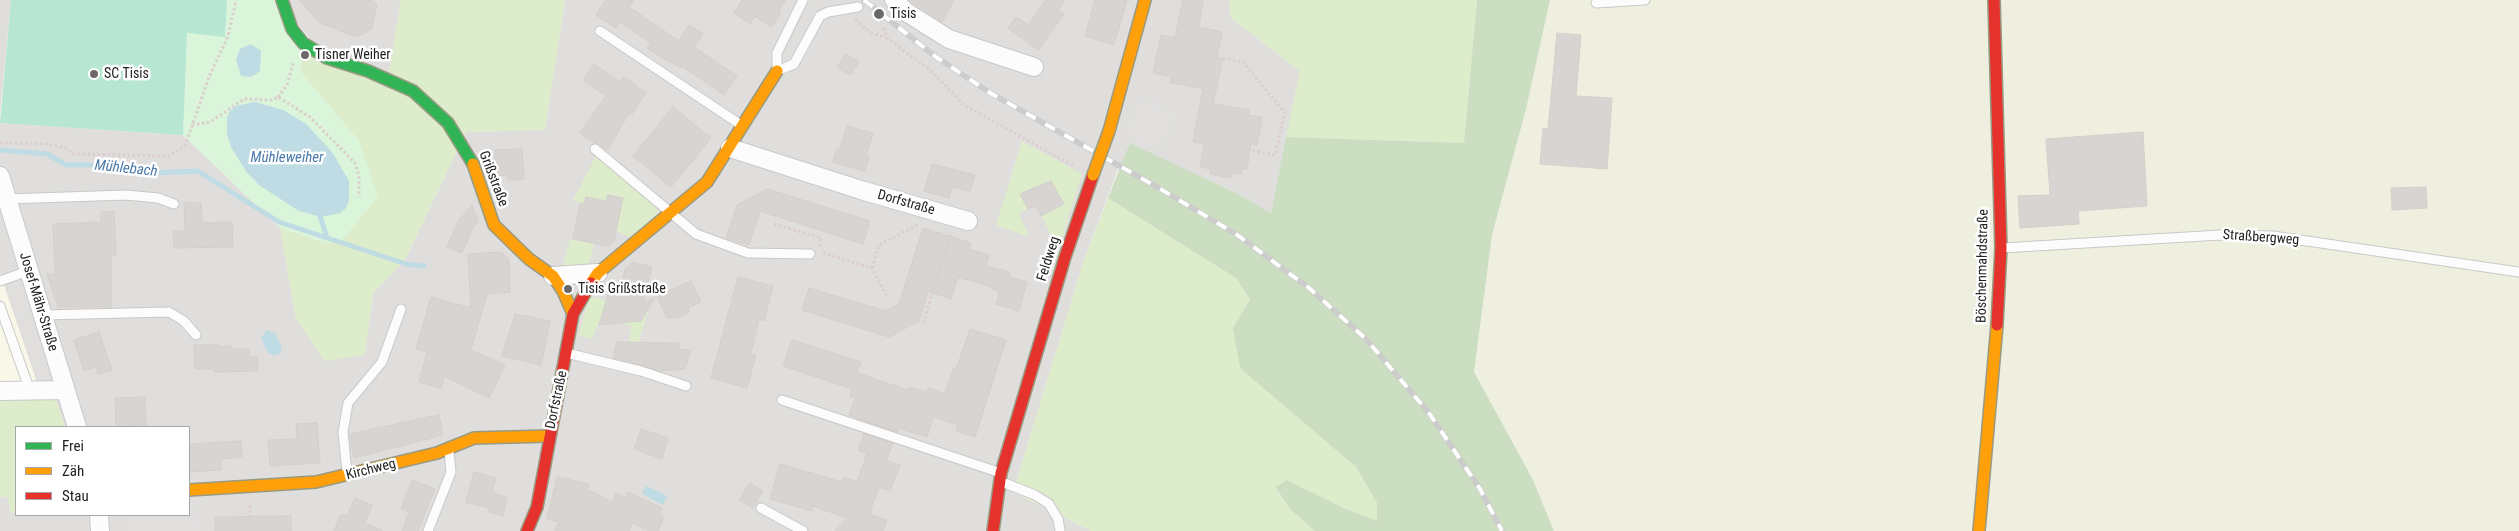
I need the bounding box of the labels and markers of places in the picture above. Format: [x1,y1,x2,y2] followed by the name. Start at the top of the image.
[890,6,916,22] place label: Tisis
[872,7,886,21] marker: Tisis
[315,47,391,63] place label: Tisner Weiher
[299,49,311,61] marker: Tisner Weiher
[104,66,149,82] place label: SC Tisis
[88,68,100,80] marker: SC Tisis
[578,281,666,297] place label: Tisis Grißstraße
[562,283,574,295] marker: Tisis Grißstraße

